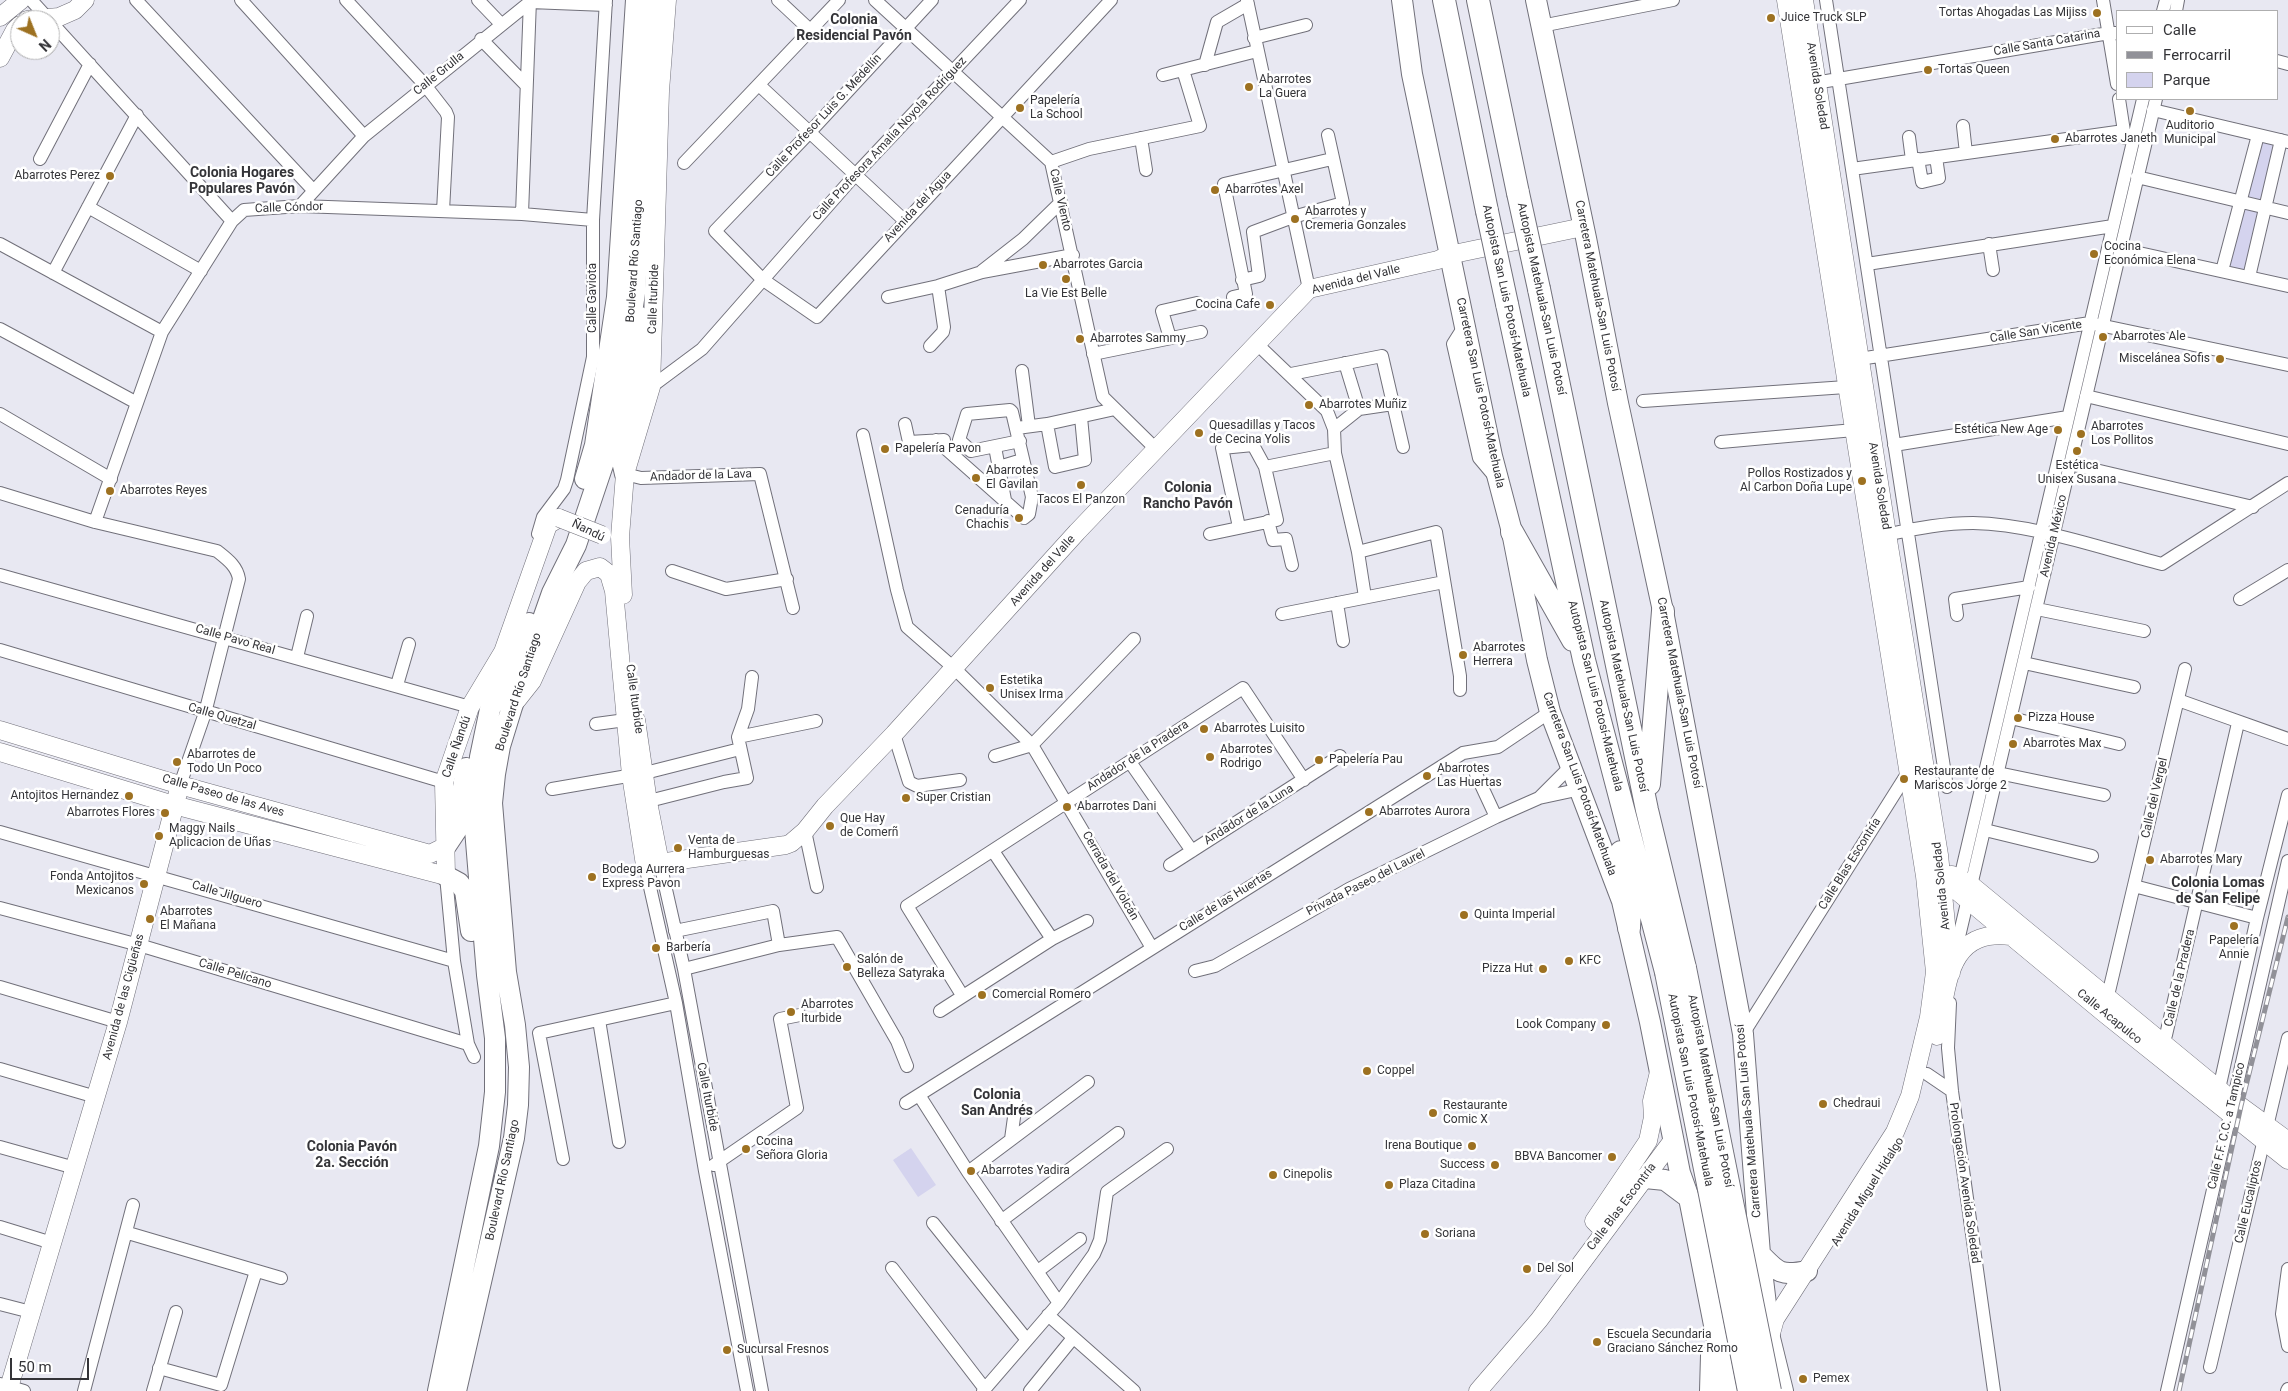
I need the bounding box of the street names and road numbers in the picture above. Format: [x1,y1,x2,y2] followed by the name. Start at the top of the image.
[1992,27,2102,59] street label: Calle Santa Catarina
[1803,41,1831,131] street label: Avenida Soledad
[411,49,467,99] street label: Calle Grulla
[763,51,885,181] street label: Calle Profesor Luis G. Medellín
[810,54,970,224] street label: Calle Profesora Amalia Noyola Rodríguez
[1046,167,1074,233] street label: Calle Viento
[881,168,955,246] street label: Avenida del Agua
[624,199,646,323] street label: Boulevard Río Santiago
[1571,199,1623,393] street label: Carretera Matehuala-San Luis Potosí
[255,200,323,216] street label: Calle Cóndor
[1514,201,1568,397] street label: Autopista Matehuala-San Luis Potosí
[1479,203,1533,399] street label: Autopista San Luis Potosí-Matehuala
[1310,262,1402,298] street label: Avenida del Valle
[586,263,600,333] street label: Calle Gaviota
[646,264,662,334] street label: Calle Iturbide
[1453,296,1507,490] street label: Carretera San Luis Potosí-Matehuala
[1989,318,2083,346] street label: Calle San Vicente
[1865,441,1893,531] street label: Avenida Soledad
[650,467,752,485] street label: Andador de la Lava
[2038,493,2070,579] street label: Avenida México
[569,517,607,545] street label: Ñandú
[1007,533,1079,609] street label: Avenida del Valle
[1653,596,1705,790] street label: Carretera Matehuala-San Luis Potosí
[1596,598,1650,794] street label: Autopista Matehuala-San Luis Potosí
[1564,599,1626,793] street label: Autopista San Luis Potosí-Matehuala
[194,622,276,658] street label: Calle Pavo Real
[493,631,545,753] street label: Boulevard Río Santiago
[622,663,646,735] street label: Calle Iturbide
[1539,690,1619,878] street label: Carretera San Luis Potosí-Matehuala
[186,700,258,734] street label: Calle Quetzal
[440,714,474,780] street label: Calle Ñandú
[1084,718,1192,794] street label: Andador de la Pradera
[2139,756,2171,840] street label: Calle del Vergel
[160,772,286,820] street label: Calle Paseo de las Aves
[1202,782,1296,848] street label: Andador de la Luna
[1816,815,1884,913] street label: Calle Blas Escontría
[1079,829,1141,923] street label: Cerrada del Volcán
[1930,841,1954,931] street label: Avenida Soledad
[1304,847,1428,919] street label: Privada Paseo del Laurel
[1177,867,1275,935] street label: Calle de las Huertas
[190,878,264,912] street label: Calle Jilguero
[2162,928,2198,1028] street label: Calle de la Pradera
[100,932,148,1062] street label: Avenida de las Cigüeñas
[197,956,273,992] street label: Calle Pelícano
[2074,986,2144,1048] street label: Calle Acapulco
[1664,992,1716,1188] street label: Autopista San Luis Potosí-Matehuala
[1684,993,1736,1189] street label: Autopista Matehuala-San Luis Potosí
[1733,1024,1765,1218] street label: Carretera Matehuala-San Luis Potosí
[693,1061,721,1133] street label: Calle Iturbide
[2205,1061,2249,1191] street label: Calle F.F. C.C. a Tampico
[1946,1102,1982,1264] street label: Prolongación Avenida Soledad
[483,1118,523,1242] street label: Boulevard Río Santiago
[1829,1135,1907,1249] street label: Avenida Miguel Hidalgo
[2232,1159,2266,1245] street label: Calle Eucaliptos
[1584,1160,1660,1254] street label: Calle Blas Escontría

